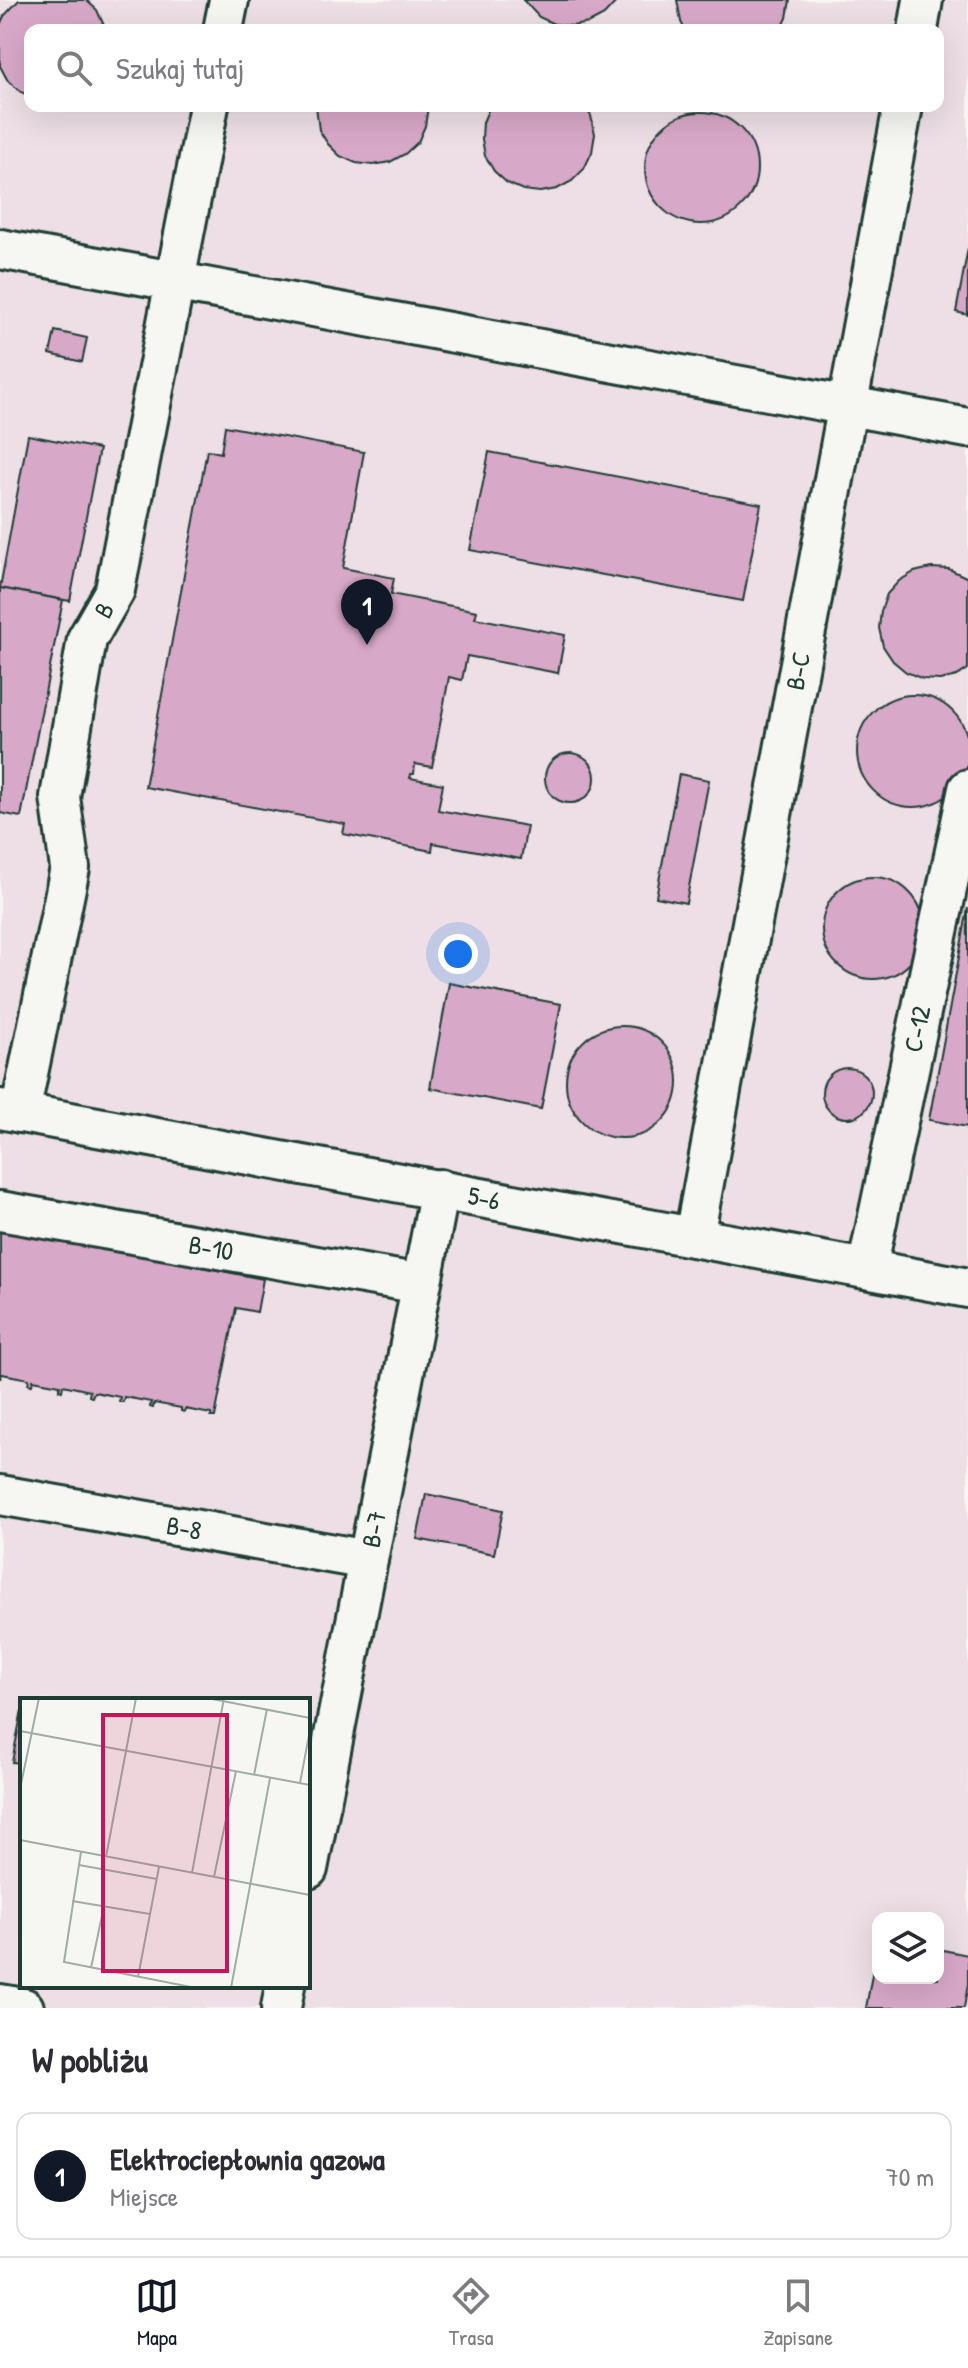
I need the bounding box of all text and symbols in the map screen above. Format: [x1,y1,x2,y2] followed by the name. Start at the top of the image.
[24,24,944,112] search box
[52,46,96,90] icon: search
[116,48,244,88] text: Szukaj tutaj
[341,579,393,645] pin: 1
[85,595,122,624] street label: B
[777,649,818,693] street label: B-C
[438,934,478,974] your location
[895,1003,938,1055] street label: C-12
[465,1177,503,1218] street label: 5-6
[186,1226,236,1269] street label: B-10
[164,1507,204,1548] street label: B-8
[353,1508,394,1550] street label: B-7
[20,1698,310,1988] inset map
[872,1912,944,1984] map controls
[872,1912,944,1984] button: layers
[32,2037,148,2083] text: W pobliżu
[110,2139,385,2179] text: Elektrociepłownia gazowa
[55,2159,65,2194] text: 1
[886,2159,934,2194] text: 70 m
[110,2179,178,2214] text: Miejsce
[135,2274,179,2352] tab: Mapa
[449,2274,493,2352] tab: Trasa
[763,2274,833,2352] tab: Zapisane

